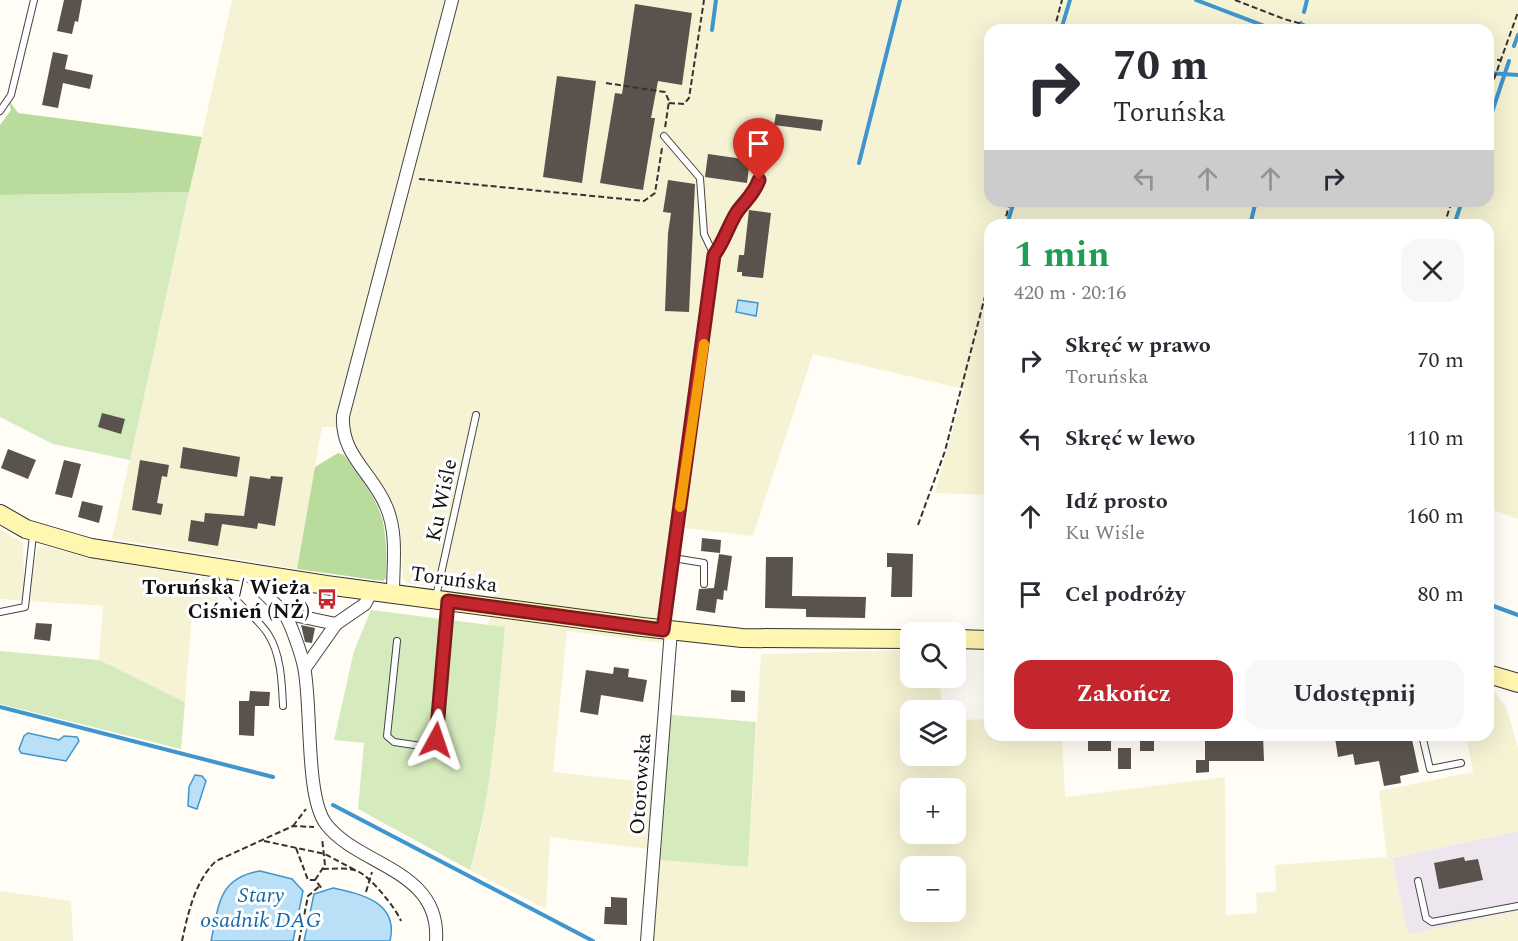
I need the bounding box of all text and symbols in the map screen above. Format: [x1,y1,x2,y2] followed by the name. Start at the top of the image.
[1113,35,1208,98] text: 70 m
[1014,48,1092,126] icon: right
[1113,92,1226,134] text: Toruńska
[733,118,784,180] pin
[742,127,775,160] icon: arrive
[1128,162,1161,195] icon: left
[1191,162,1224,195] icon: ahead
[1254,162,1287,195] icon: ahead
[1317,162,1350,195] icon: right
[1014,228,1110,283] text: 1 min
[1401,239,1464,302] button: close
[1014,278,1126,308] text: 420 m · 20:16
[1065,329,1211,362] text: Skręć w prawo
[1014,344,1047,377] icon: right
[1418,344,1464,377] text: 70 m
[1065,362,1148,392] text: Toruńska
[1014,422,1047,455] icon: left
[1065,422,1195,455] text: Skręć w lewo
[1407,422,1464,455] text: 110 m
[418,456,466,545] street label: Ku Wiśle
[1065,485,1168,518] text: Idź prosto
[1014,500,1047,533] icon: ahead
[1407,500,1464,533] text: 160 m
[1065,518,1145,548] text: Ku Wiśle
[408,558,500,602] street label: Toruńska
[142,572,310,628] place label: Toruńska / Wieża Ciśnień (NŻ)
[1014,578,1047,611] icon: arrive
[1065,578,1185,611] text: Cel podróży
[1418,578,1464,611] text: 80 m
[315,587,339,611] bus stop icon: Toruńska / Wieża Ciśnień (NŻ)
[900,622,966,922] map controls
[900,622,966,688] button: search
[1014,660,1233,729] button: Zakończ
[1245,660,1464,729] button: Udostępnij
[900,700,966,766] button: layers
[404,708,468,772] position arrow
[621,731,661,836] street label: Otorowska
[900,778,966,844] button: +
[900,856,966,922] button: −
[200,879,322,937] water label: Stary osadnik DAG

